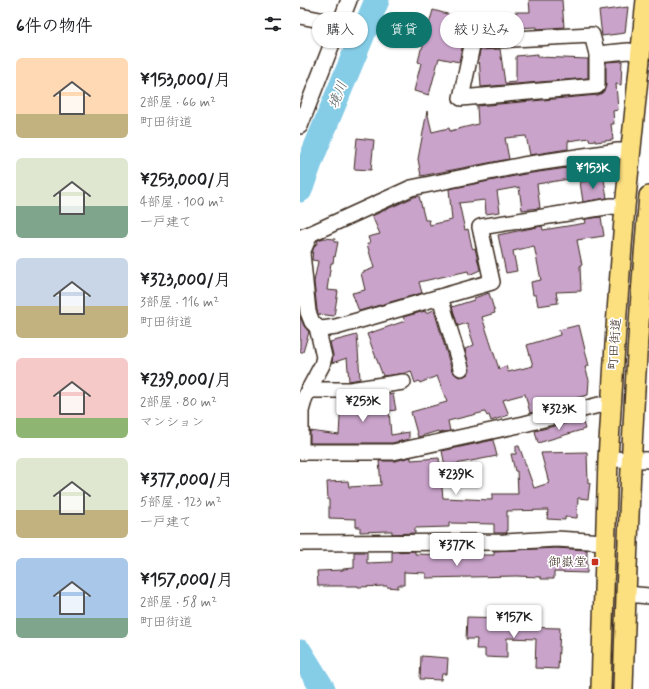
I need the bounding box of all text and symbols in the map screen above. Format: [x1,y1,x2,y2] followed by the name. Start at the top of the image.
[312,12,368,48] chip: 購入
[376,12,432,48] chip: 賃貸
[440,12,524,48] chip: 絞り込み
[262,13,284,35] icon: filters
[16,15,93,37] text: 6件の物件
[140,69,231,91] text: ¥153,000/月
[48,74,96,122] icon: home
[324,79,352,111] water label: 境川
[140,94,216,111] text: 2部屋 · 66 m²
[140,114,192,131] text: 町田街道
[565,156,621,190] pin: ¥153K
[576,160,610,177] text: ¥153K
[140,169,232,191] text: ¥253,000/月
[48,174,96,222] icon: home
[140,194,224,211] text: 4部屋 · 100 m²
[140,214,192,231] text: 一戸建て
[140,269,231,291] text: ¥323,000/月
[48,274,96,322] icon: home
[140,294,219,311] text: 3部屋 · 116 m²
[140,314,192,331] text: 町田街道
[605,317,625,371] street label: 町田街道
[140,369,232,391] text: ¥239,000/月
[48,374,96,422] icon: home
[335,389,391,423] pin: ¥253K
[345,393,381,410] text: ¥253K
[140,394,217,411] text: 2部屋 · 80 m²
[531,397,587,431] pin: ¥323K
[542,401,576,418] text: ¥323K
[140,414,204,431] text: マンション
[428,462,484,496] pin: ¥239K
[438,466,474,483] text: ¥239K
[140,469,233,491] text: ¥377,000/月
[48,474,96,522] icon: home
[140,494,221,511] text: 5部屋 · 123 m²
[140,514,192,531] text: 一戸建て
[429,533,485,567] pin: ¥377K
[439,537,475,554] text: ¥377K
[548,554,587,571] place label: 御嶽堂
[590,557,600,567] marker: 御嶽堂
[140,569,233,591] text: ¥157,000/月
[48,574,96,622] icon: home
[140,594,217,611] text: 2部屋 · 58 m²
[486,605,542,639] pin: ¥157K
[496,609,532,626] text: ¥157K
[140,614,192,631] text: 町田街道

